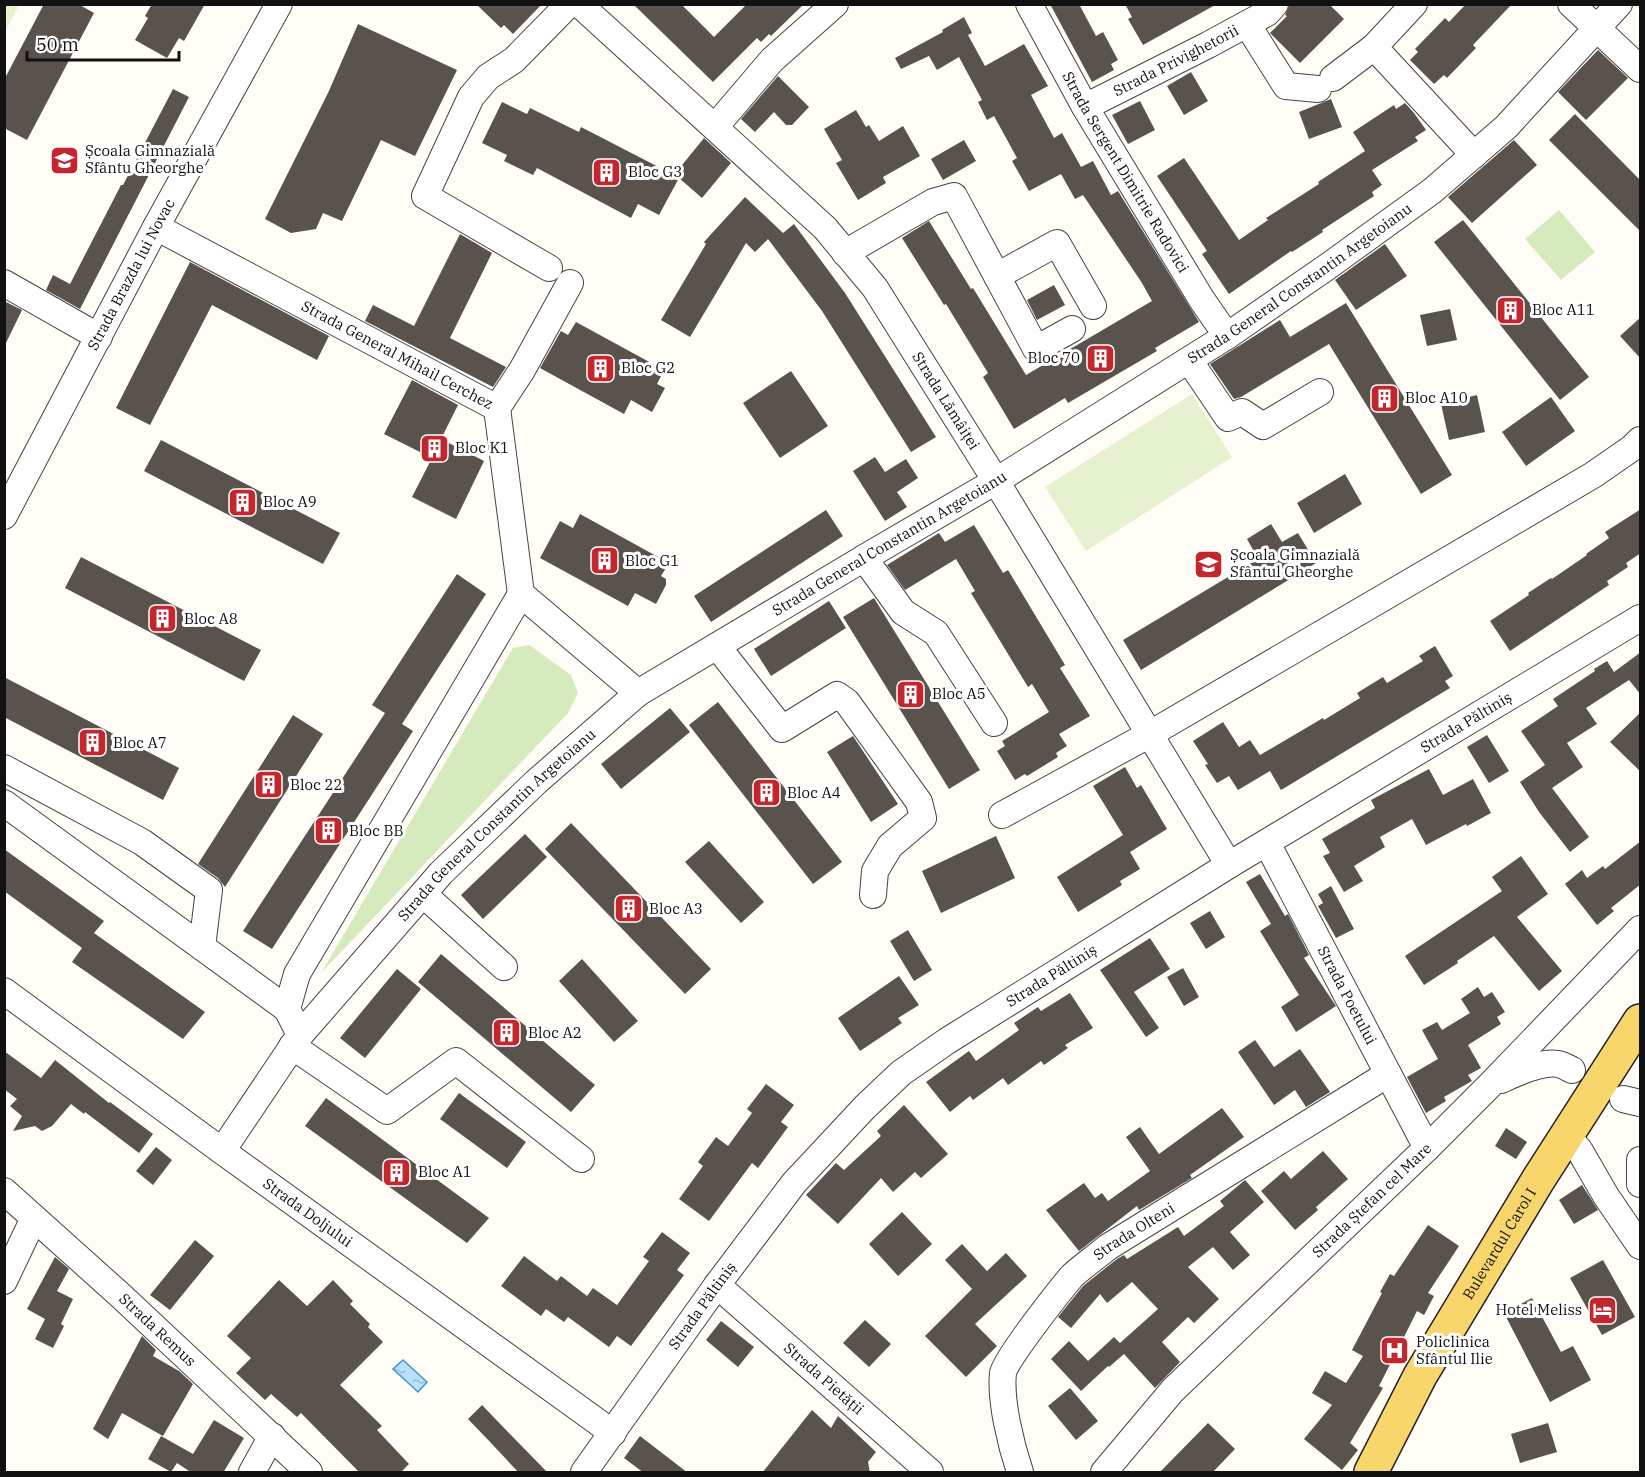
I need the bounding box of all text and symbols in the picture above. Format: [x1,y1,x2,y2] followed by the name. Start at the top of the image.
[1110,20,1242,100] street label: Strada Privighetorii
[27,24,178,62] scale bar
[36,33,79,56] text: 50 m
[1058,68,1193,276] street label: Strada Sergent Dimitrie Radovici
[85,141,215,177] place label: Școala Gimnazială Sfântu Gheorghe
[48,144,80,176] school or university icon: Școala Gimnazială Sfântu Gheorghe
[591,156,623,188] building icon: Bloc G3
[628,162,682,181] place label: Bloc G3
[83,195,179,353] street label: Strada Brazda lui Novac
[1184,199,1415,367] street label: Strada General Constantin Argetoianu
[1495,294,1527,326] building icon: Bloc A11
[298,296,496,413] street label: Strada General Mihail Cerchez
[1532,300,1595,319] place label: Bloc A11
[1085,342,1117,374] building icon: Bloc 70
[908,348,984,453] street label: Strada Lămâiței
[1028,348,1080,367] place label: Bloc 70
[584,352,616,384] building icon: Bloc G2
[621,358,675,377] place label: Bloc G2
[1368,382,1400,414] building icon: Bloc A10
[1405,388,1468,407] place label: Bloc A10
[418,432,450,464] building icon: Bloc K1
[455,438,509,457] place label: Bloc K1
[769,467,1010,620] street label: Strada General Constantin Argetoianu
[226,486,258,518] building icon: Bloc A9
[263,492,317,511] place label: Bloc A9
[588,545,620,577] building icon: Bloc G1
[1230,545,1360,581] place label: Școala Gimnazială Sfântul Gheorghe
[1193,548,1225,580] school or university icon: Școala Gimnazială Sfântul Gheorghe
[625,551,679,570] place label: Bloc G1
[147,603,179,635] building icon: Bloc A8
[184,609,238,628] place label: Bloc A8
[895,678,927,710] building icon: Bloc A5
[932,684,986,703] place label: Bloc A5
[1417,687,1515,757] street label: Strada Păltiniș
[393,724,599,925] street label: Strada General Constantin Argetoianu
[76,727,108,759] building icon: Bloc A7
[113,733,167,752] place label: Bloc A7
[253,769,285,801] building icon: Bloc 22
[290,775,342,794] place label: Bloc 22
[750,777,782,809] building icon: Bloc A4
[787,783,841,802] place label: Bloc A4
[312,815,344,847] building icon: Bloc BB
[349,821,403,840] place label: Bloc BB
[612,893,644,925] building icon: Bloc A3
[649,899,703,918] place label: Bloc A3
[1002,940,1100,1011] street label: Strada Păltiniș
[1314,943,1381,1048] street label: Strada Poetului
[491,1017,523,1049] building icon: Bloc A2
[528,1023,582,1042] place label: Bloc A2
[1308,1139,1435,1261] street label: Strada Ștefan cel Mare
[381,1156,413,1188] building icon: Bloc A1
[418,1162,472,1181] place label: Bloc A1
[259,1174,357,1251] street label: Strada Doljului
[1458,1184,1540,1303] street label: Bulevardul Carol I
[1089,1198,1178,1264] street label: Strada Olteni
[664,1258,740,1353] street label: Strada Păltiniș
[115,1289,200,1370] street label: Strada Remus
[1587,1294,1619,1326] hotel icon: Hotel Meliss
[1496,1300,1582,1319] place label: Hotel Meliss
[1416,1332,1493,1368] place label: Policlinica Sfântul Ilie
[1379,1335,1411,1367] hospital icon: Policlinica Sfântul Ilie
[780,1338,868,1419] street label: Strada Pietății

